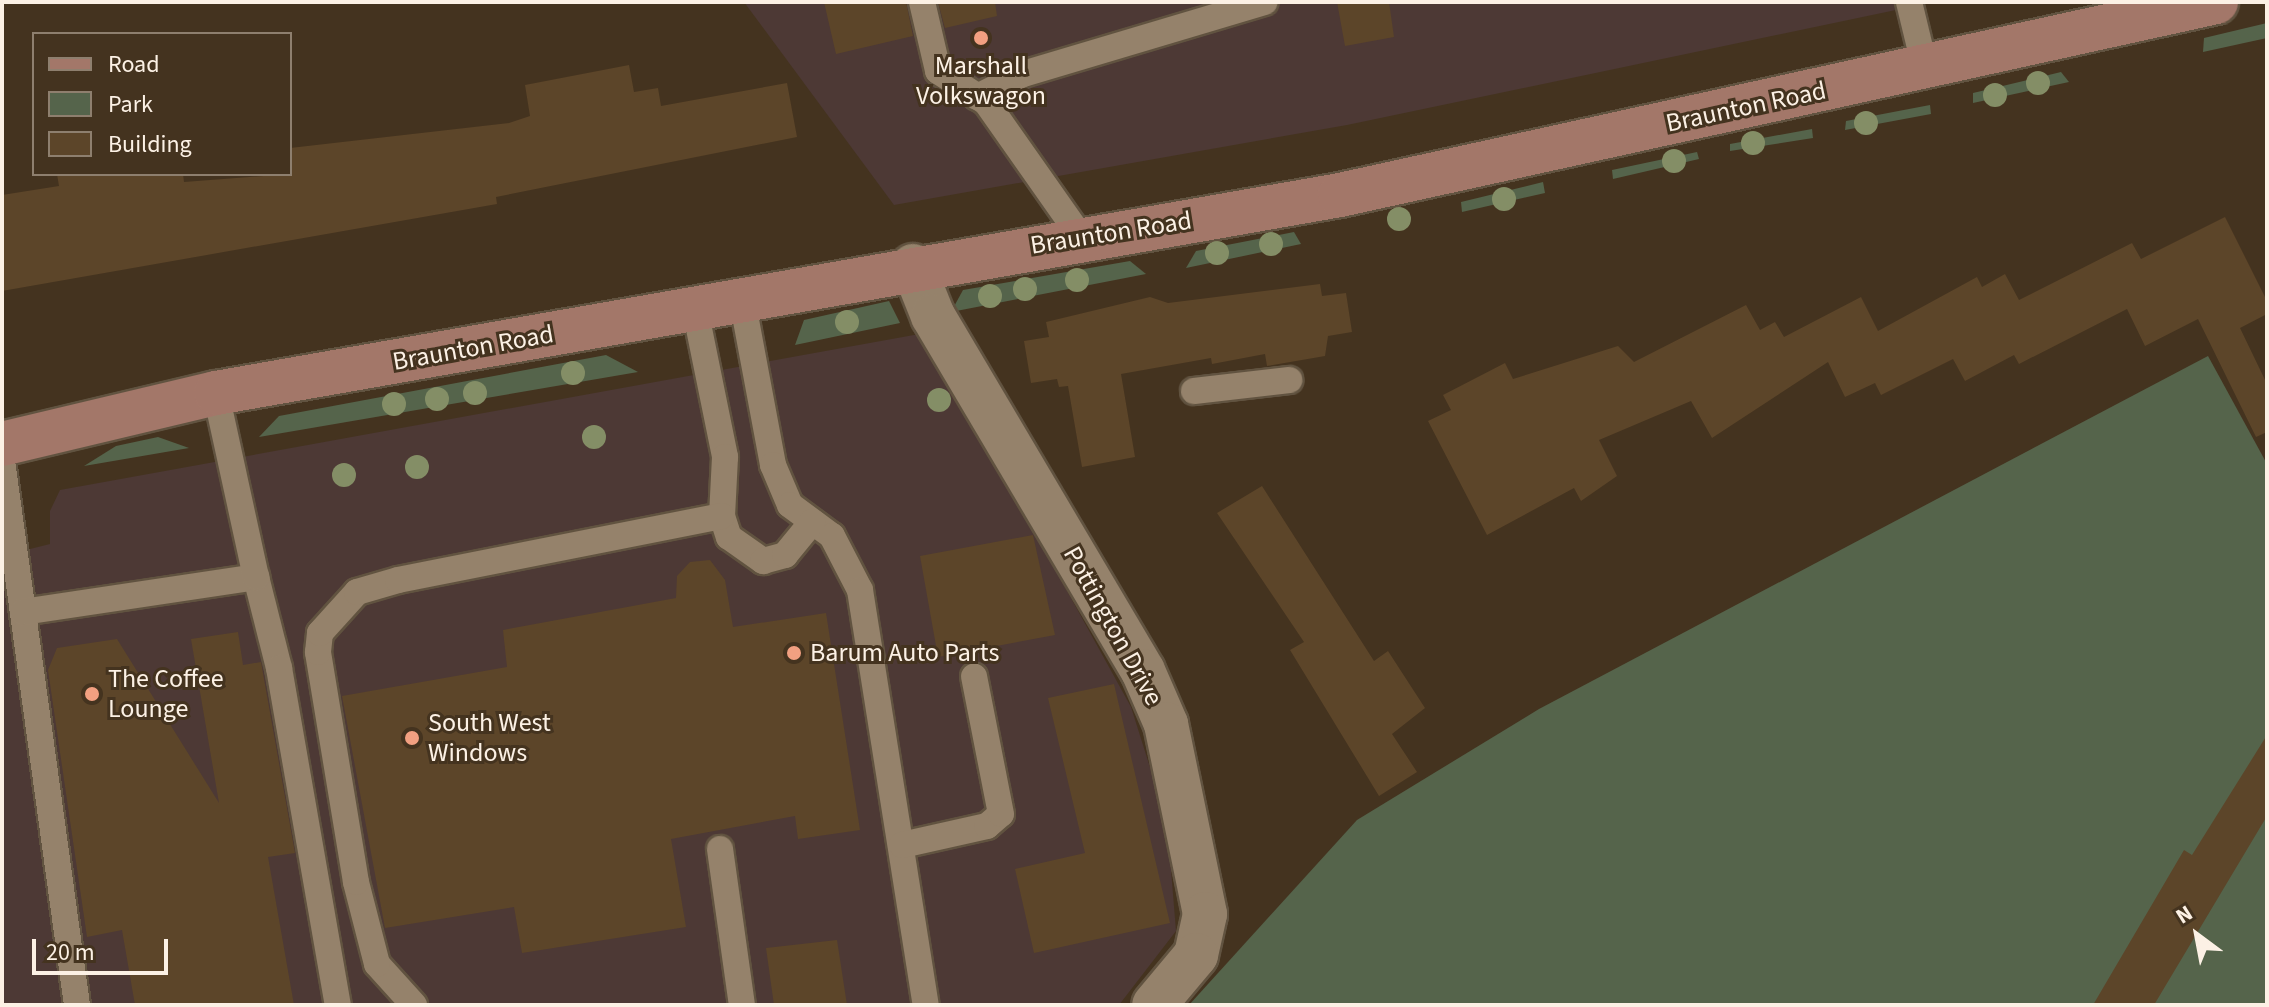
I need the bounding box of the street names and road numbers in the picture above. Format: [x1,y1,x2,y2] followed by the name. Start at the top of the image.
[1663,75,1829,139] street label: Braunton Road
[1028,205,1194,261] street label: Braunton Road
[390,318,556,378] street label: Braunton Road
[1056,541,1170,711] street label: Pottington Drive

